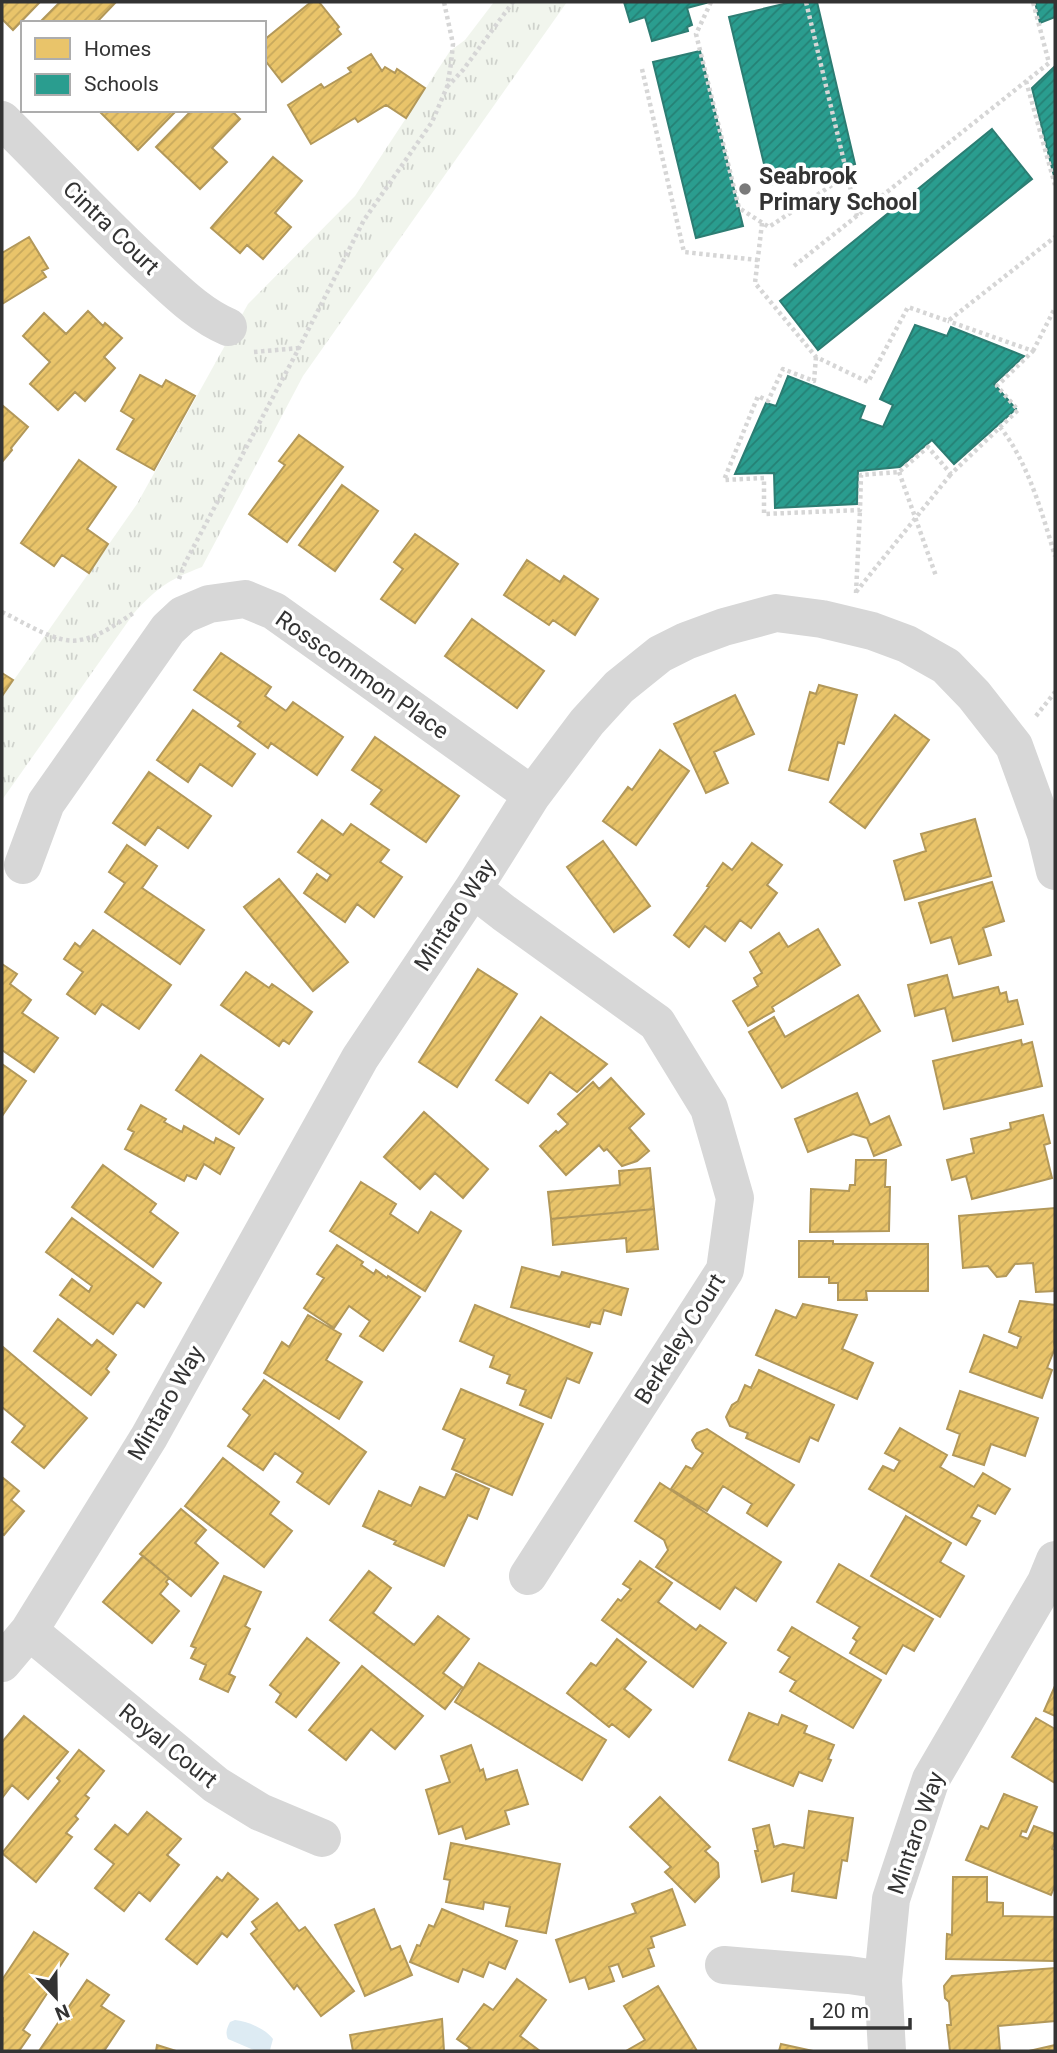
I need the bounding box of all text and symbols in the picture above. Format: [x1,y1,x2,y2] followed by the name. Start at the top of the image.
[21,21,266,112] legend
[84,37,151,61] text: Homes
[84,72,159,96] text: Schools
[759,163,918,216] place label: Seabrook Primary School
[57,176,165,280] street label: Cintra Court
[737,181,753,197] marker: Seabrook Primary School
[270,605,454,745] street label: Rosscommon Place
[409,854,501,976] street label: Mintaro Way
[629,1269,731,1409] street label: Berkeley Court
[122,1341,210,1465] street label: Mintaro Way
[114,1698,222,1794] street label: Royal Court
[882,1768,950,1898] street label: Mintaro Way
[21,1962,91,2032] north arrow
[812,1986,910,2030] scale bar
[52,1999,73,2025] text: N
[822,1999,869,2023] text: 20 m

